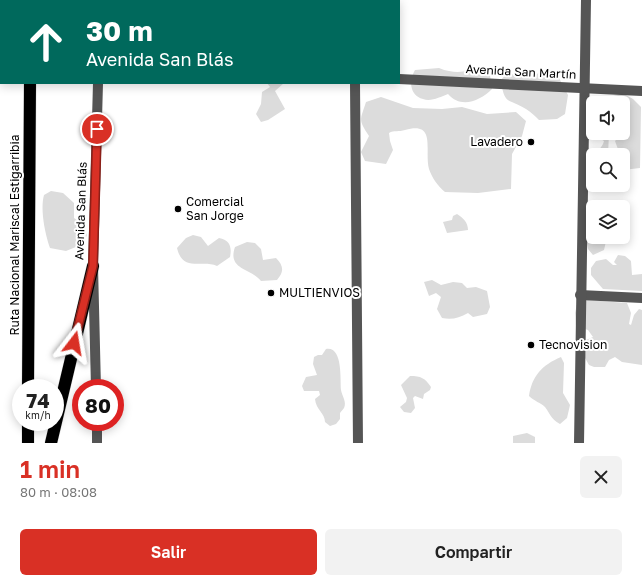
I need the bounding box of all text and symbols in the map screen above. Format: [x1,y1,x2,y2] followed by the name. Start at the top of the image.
[86,14,153,47] text: 30 m
[20,16,72,68] icon: ahead
[86,48,234,70] text: Avenida San Blás
[465,61,577,82] street label: Avenida San Martín
[586,96,630,244] map controls
[586,96,630,140] button: sound
[80,112,114,146] pin
[86,118,108,140] icon: arrive
[470,134,523,149] place label: Lavadero
[7,135,22,335] street label: Ruta Nacional Mariscal Estigarribia
[526,137,536,147] marker: Lavadero
[586,148,630,192] button: search
[71,162,90,260] street label: Avenida San Blás
[186,194,244,223] place label: Comercial San Jorge
[586,200,630,244] button: layers
[173,204,183,214] marker: Comercial San Jorge
[279,285,360,300] place label: MULTIENVIOS
[266,288,276,298] marker: MULTIENVIOS
[53,322,95,364] position arrow
[539,337,607,352] place label: Tecnovision
[526,340,536,350] marker: Tecnovision
[72,379,124,431] speed limit sign: 80
[26,388,50,412] text: 74
[25,409,51,421] text: km/h
[20,454,80,483] text: 1 min
[580,456,622,498] button: close
[20,484,97,500] text: 80 m · 08:08
[20,529,317,575] button: Salir
[325,529,622,575] button: Compartir

